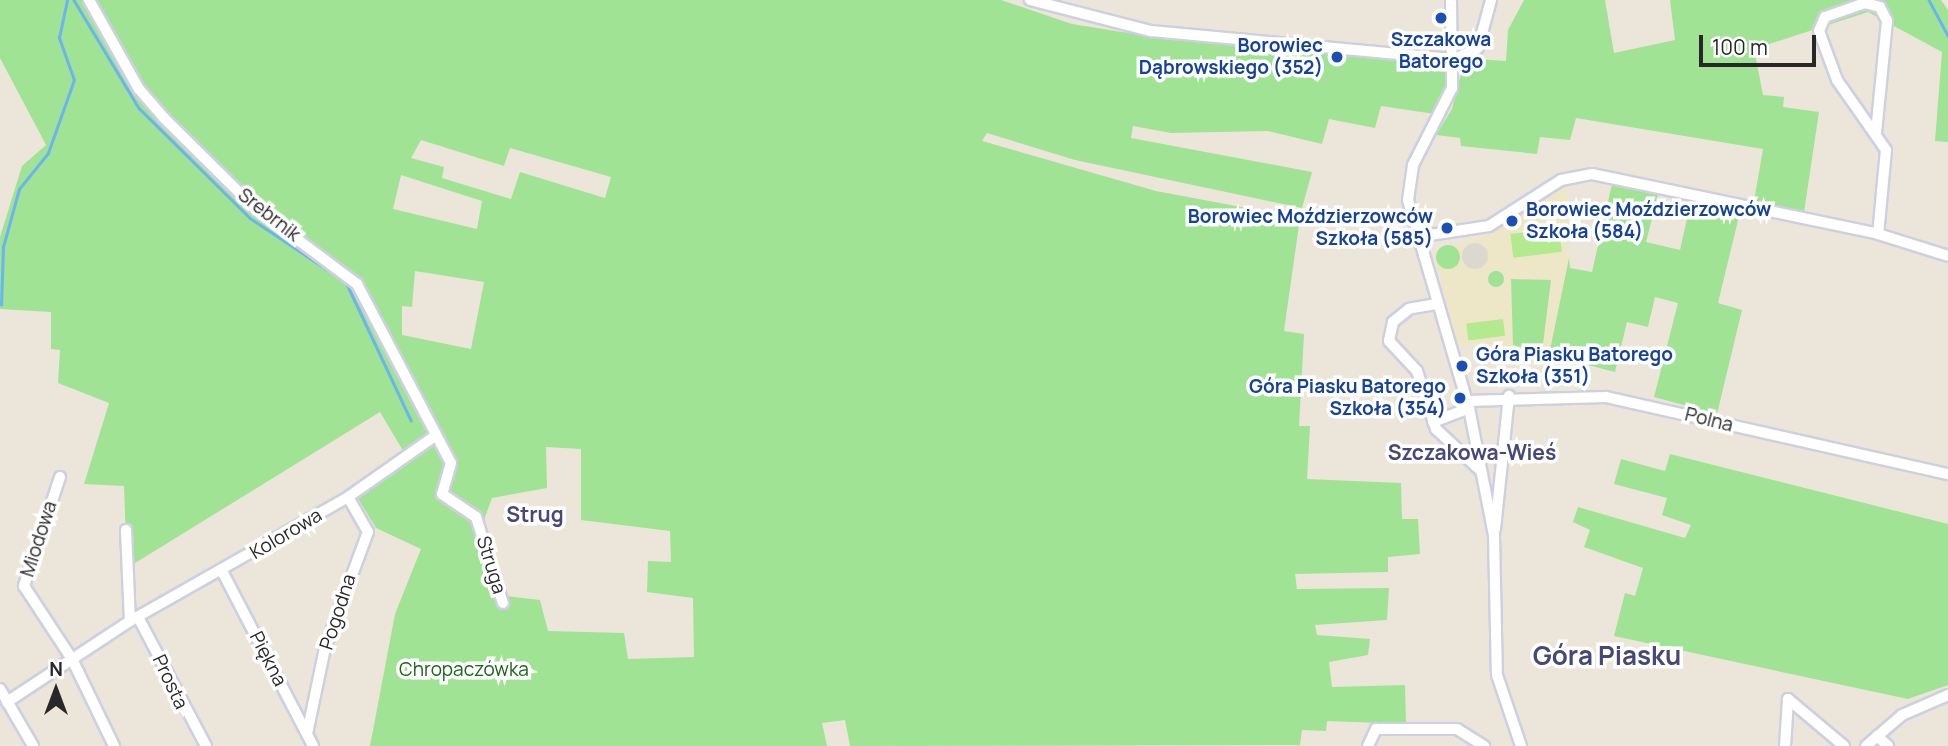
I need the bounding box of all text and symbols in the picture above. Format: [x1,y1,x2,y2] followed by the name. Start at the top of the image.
[1433,10,1449,26] marker: Szczakowa Batorego
[1703,21,1820,65] scale bar
[1391,29,1491,73] place label: Szczakowa Batorego
[1712,33,1768,61] text: 100 m
[1139,35,1323,79] place label: Borowiec Dąbrowskiego (352)
[1329,49,1345,65] marker: Borowiec Dąbrowskiego (352)
[233,184,305,246] street label: Srebrnik
[1526,199,1771,243] place label: Borowiec Moździerzowców Szkoła (584)
[1188,206,1433,250] place label: Borowiec Moździerzowców Szkoła (585)
[1504,213,1520,229] marker: Borowiec Moździerzowców Szkoła (584)
[1439,220,1455,236] marker: Borowiec Moździerzowców Szkoła (585)
[1476,344,1673,388] place label: Góra Piasku Batorego Szkoła (351)
[1454,358,1470,374] marker: Góra Piasku Batorego Szkoła (351)
[1249,376,1446,420] place label: Góra Piasku Batorego Szkoła (354)
[1452,390,1468,406] marker: Góra Piasku Batorego Szkoła (354)
[1683,403,1735,437] street label: Polna
[1388,439,1556,465] district label: Szczakowa-Wieś
[16,498,62,580] street label: Miodowa
[506,501,564,527] district label: Strug
[246,504,326,564] street label: Kolorowa
[471,533,511,597] street label: Struga
[315,571,361,653] street label: Pogodna
[245,628,291,690] street label: Piękna
[1533,640,1681,672] district label: Góra Piasku
[148,651,192,713] street label: Prosta
[21,655,91,725] north arrow
[49,656,63,682] text: N
[399,659,529,681] park label: Chropaczówka

